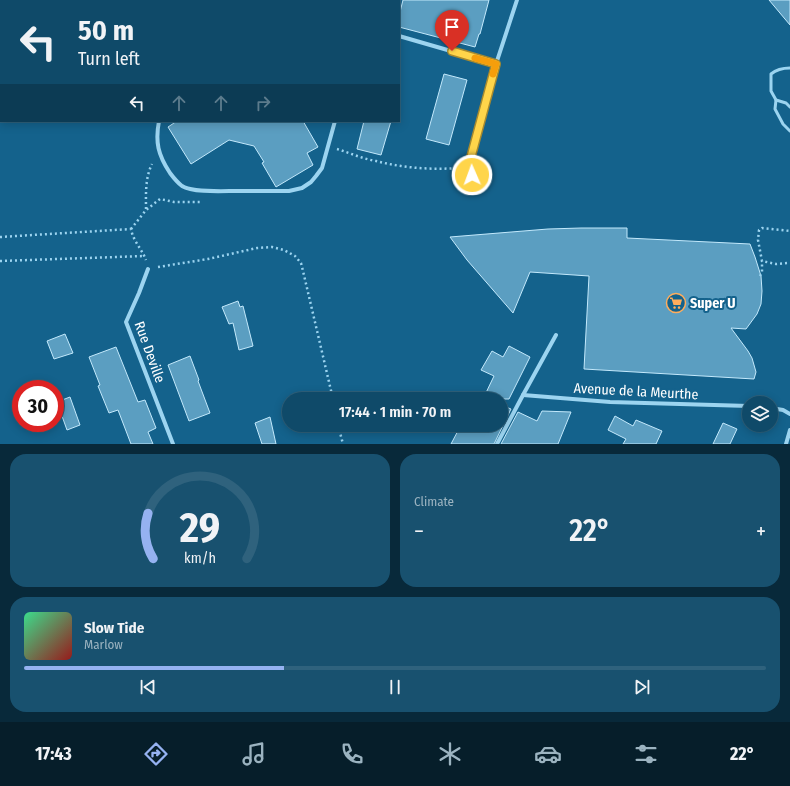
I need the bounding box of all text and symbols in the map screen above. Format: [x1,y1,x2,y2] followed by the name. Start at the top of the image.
[435,10,469,51] pin
[78,14,134,47] text: 50 m
[12,16,64,68] icon: left
[441,16,463,38] icon: arrive
[78,48,140,70] text: Turn left
[126,92,148,114] icon: left
[168,92,190,114] icon: ahead
[210,92,232,114] icon: ahead
[252,92,274,114] icon: right
[451,154,493,196] position arrow
[665,292,687,314] supermarket icon: Super U
[690,295,736,312] place label: Super U
[131,319,169,385] street label: Rue Deville
[12,380,64,432] speed limit sign: 30
[573,380,699,403] street label: Avenue de la Meurthe
[742,396,778,432] map controls
[742,396,778,432] button: layers
[339,403,451,421] text: 17:44 · 1 min · 70 m
[414,494,454,509] text: Climate
[179,502,220,552] text: 29
[569,513,611,549] text: 22°
[414,518,424,545] text: −
[756,518,766,545] text: +
[184,549,216,566] text: km/h
[84,619,144,637] text: Slow Tide
[84,637,123,652] text: Marlow
[137,676,159,698] icon: previous
[384,676,406,698] icon: pause
[631,676,653,698] icon: next
[142,740,170,768] icon: directions
[240,740,268,768] icon: music
[338,740,366,768] icon: phone
[436,740,464,768] icon: climate
[534,740,562,768] icon: car
[632,740,660,768] icon: filters
[35,743,72,765] text: 17:43
[730,743,755,765] text: 22°

